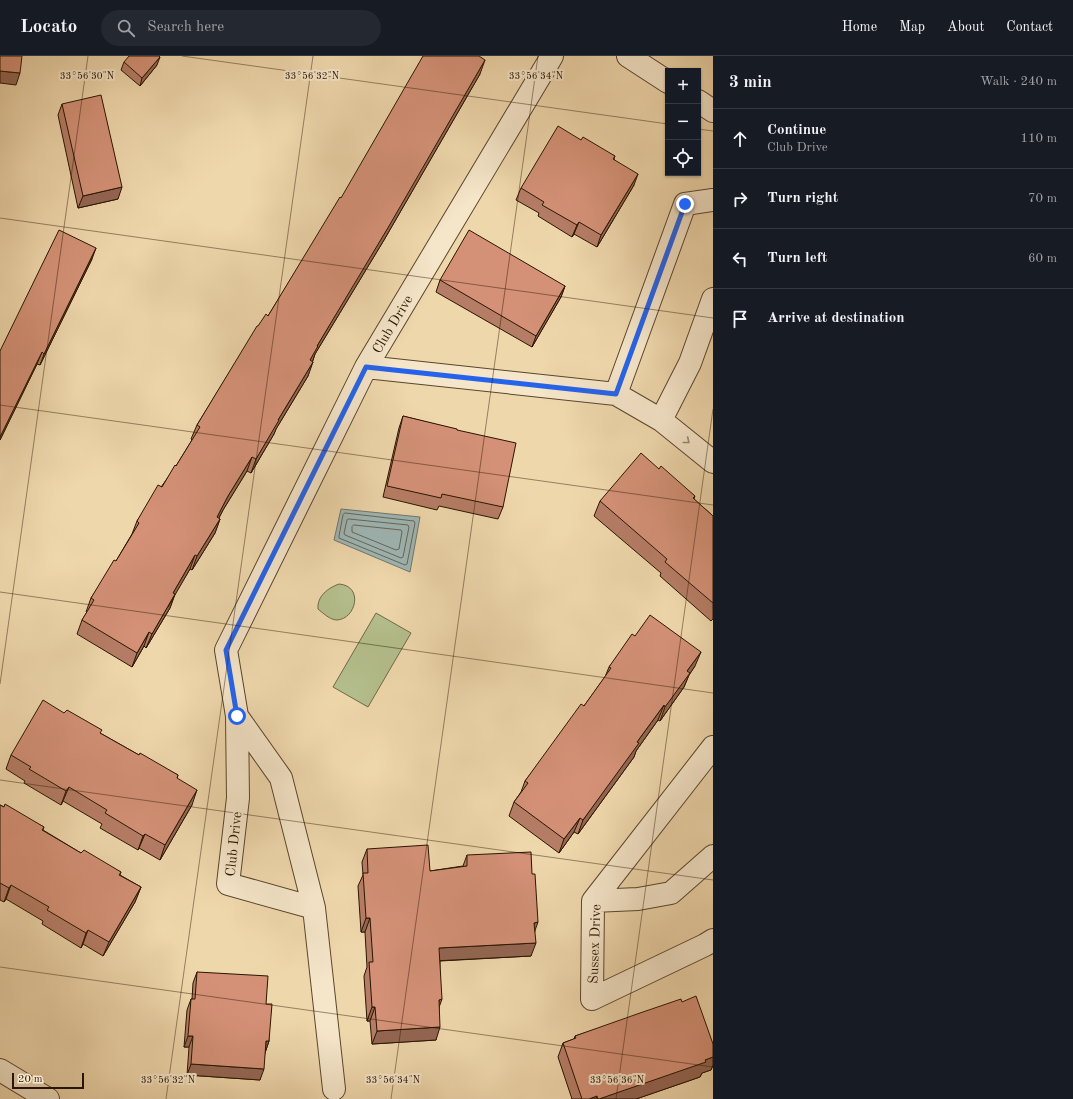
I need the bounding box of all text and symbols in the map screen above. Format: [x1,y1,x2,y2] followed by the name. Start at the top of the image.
[101,10,381,46] search box
[115,17,137,39] icon: search
[20,18,77,37] text: Locato
[147,20,224,35] text: Search here
[842,20,877,34] text: Home
[899,20,925,34] text: Map
[947,20,984,34] text: About
[1006,20,1053,34] text: Contact
[665,68,701,176] map controls
[665,68,701,104] button: +
[60,71,115,81] text: 33°56'30"N
[285,71,340,81] text: 33°56'32"N
[509,71,564,81] text: 33°56'34"N
[729,74,772,91] text: 3 min
[980,75,1057,88] text: Walk · 240 m
[665,104,701,140] button: −
[767,123,826,138] text: Continue
[729,128,751,150] icon: ahead
[1020,132,1057,145] text: 110 m
[665,140,701,176] button: locate
[767,141,828,154] text: Club Drive
[729,188,751,210] icon: right
[767,191,838,206] text: Turn right
[1028,192,1057,205] text: 70 m
[676,195,694,213] route end
[729,248,751,270] icon: left
[767,251,827,266] text: Turn left
[1028,252,1057,265] text: 60 m
[370,293,416,356] street label: Club Drive
[729,308,751,330] icon: arrive
[767,311,905,326] text: Arrive at destination
[683,437,690,444] one-way arrow
[228,707,246,725] route start
[224,811,244,877] street label: Club Drive
[587,904,603,984] street label: Sussex Drive
[12,1071,84,1090] scale bar
[18,1074,43,1085] text: 20 m
[141,1075,196,1085] text: 33°56'32"N
[366,1075,421,1085] text: 33°56'34"N
[590,1075,645,1085] text: 33°56'36"N

